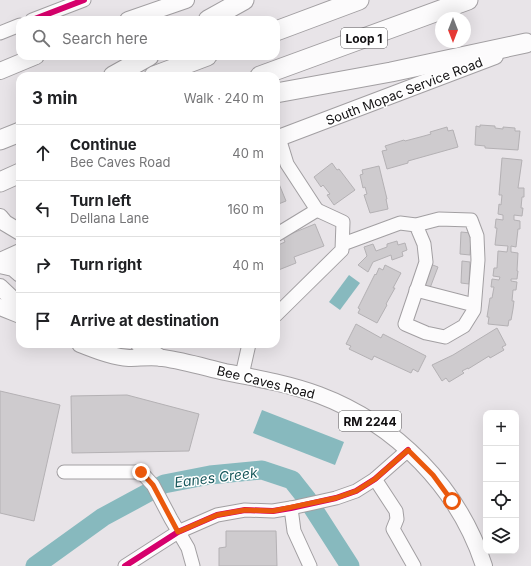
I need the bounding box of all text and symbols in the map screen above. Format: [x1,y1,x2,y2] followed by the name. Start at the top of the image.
[435,12,471,48] north arrow
[16,16,280,60] search box
[30,27,52,49] icon: search
[341,28,387,48] road number: Loop 1
[62,29,148,48] text: Search here
[323,54,485,128] street label: South Mopac Service Road
[32,88,78,108] text: 3 min
[184,90,264,106] text: Walk · 240 m
[70,135,137,154] text: Continue
[32,142,54,164] icon: ahead
[232,145,264,161] text: 40 m
[70,154,170,170] text: Bee Caves Road
[70,191,131,210] text: Turn left
[32,198,54,220] icon: left
[227,201,264,217] text: 160 m
[70,210,149,226] text: Dellana Lane
[32,254,54,276] icon: right
[70,255,142,274] text: Turn right
[232,257,264,273] text: 40 m
[32,310,54,332] icon: arrive
[70,311,219,330] text: Arrive at destination
[215,362,317,402] street label: Bee Caves Road
[483,410,519,554] map controls
[483,410,519,446] button: +
[339,411,401,431] road number: RM 2244
[483,446,519,482] button: −
[132,463,150,481] route end
[173,463,259,491] water label: Eanes Creek
[483,482,519,518] button: locate
[443,492,461,510] route start
[483,518,519,554] button: layers

